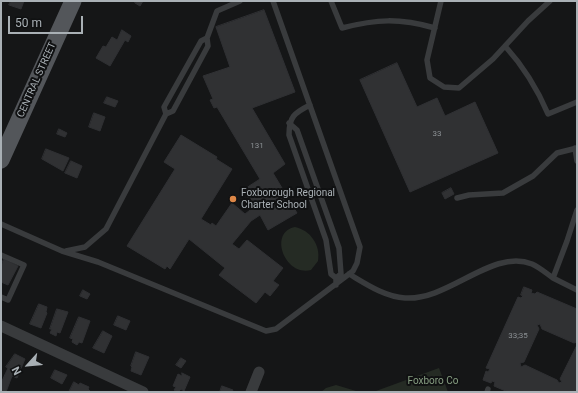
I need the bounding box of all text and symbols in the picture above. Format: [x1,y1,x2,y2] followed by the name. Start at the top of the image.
[10,8,85,34] scale bar
[15,16,42,30] text: 50 m
[15,40,59,120] street label: CENTRAL STREET
[433,129,441,139] house number: 33
[250,141,264,151] house number: 131
[241,187,335,210] place label: Foxborough Regional Charter School
[228,194,238,204] marker: Foxborough Regional Charter School
[508,331,528,341] house number: 33;35
[8,345,48,385] north arrow
[9,364,24,377] text: N
[408,375,458,387] park label: Foxboro Co

